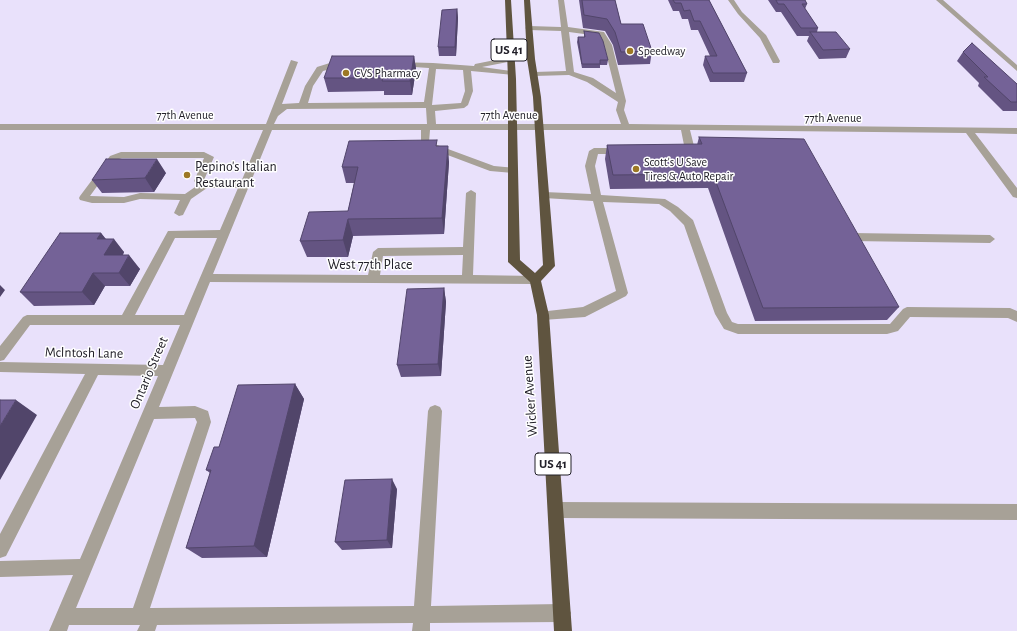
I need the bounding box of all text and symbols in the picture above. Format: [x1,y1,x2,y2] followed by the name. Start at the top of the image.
[491,39,527,61] road number: US 41
[638,44,685,58] place label: Speedway
[625,46,635,56] marker: Speedway
[354,66,421,80] place label: CVS Pharmacy
[341,68,351,78] marker: CVS Pharmacy
[156,108,214,122] street label: 77th Avenue
[480,108,538,122] street label: 77th Avenue
[804,111,862,125] street label: 77th Avenue
[644,155,733,183] place label: Scott's U Save Tires & Auto Repair
[195,159,277,192] place label: Pepino's Italian Restaurant
[631,164,641,174] marker: Scott's U Save Tires & Auto Repair
[182,170,192,180] marker: Pepino's Italian Restaurant
[327,257,413,273] street label: West 77th Place
[126,334,172,412] street label: Ontario Street
[45,344,123,362] street label: Mclntosh Lane
[519,355,541,437] street label: Wicker Avenue
[535,453,571,475] road number: US 41

